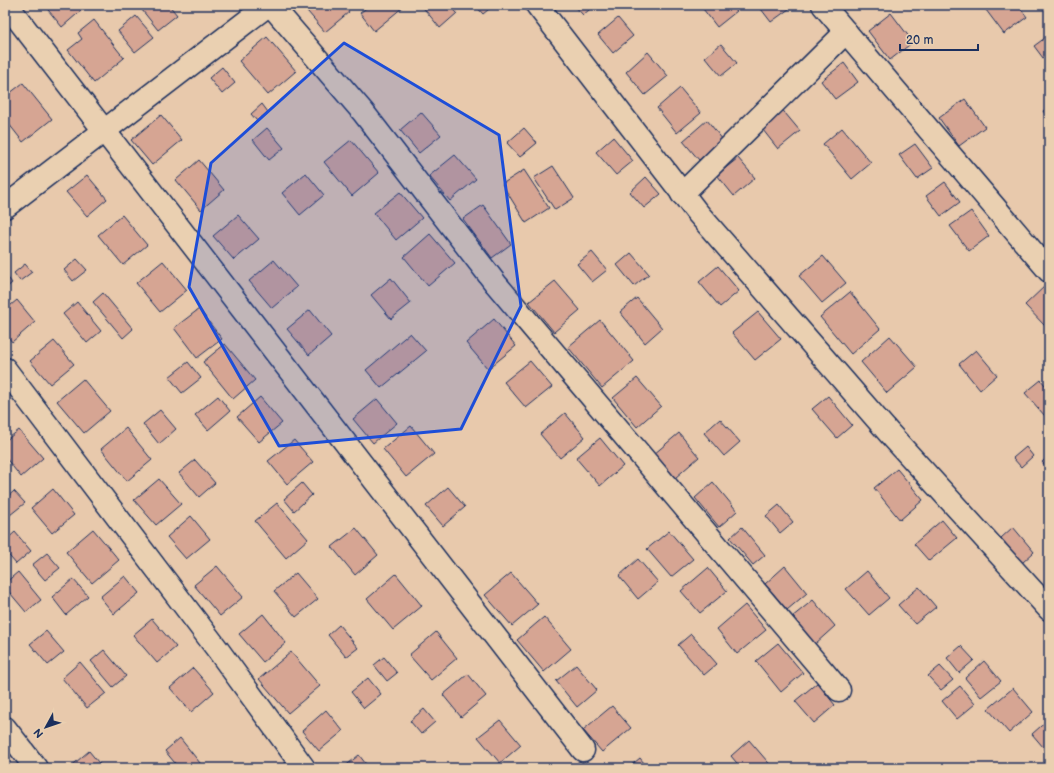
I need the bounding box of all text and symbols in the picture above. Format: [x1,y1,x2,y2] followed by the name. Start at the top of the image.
[900,26,978,52] scale bar
[906,33,933,48] text: 20 m
[26,707,66,747] north arrow
[31,726,46,740] text: N

